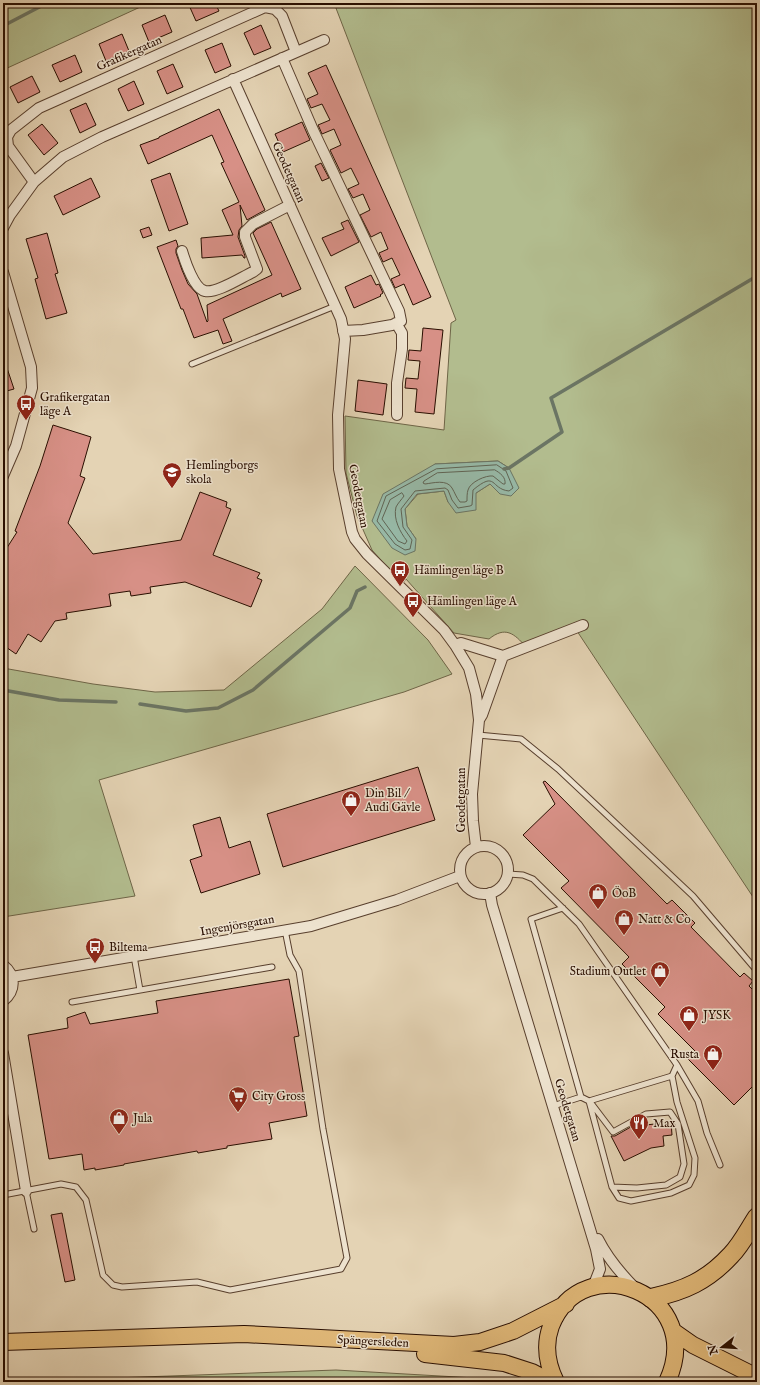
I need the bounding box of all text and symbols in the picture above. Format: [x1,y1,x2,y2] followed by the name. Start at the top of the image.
[94,32,165,74] street label: Grafikergatan
[268,139,309,205] street label: Geodetgatan
[40,390,110,419] place label: Grafikergatan läge A
[15,393,37,421] bus stop icon: Grafikergatan läge A
[186,458,258,487] place label: Hemlingborgs skola
[161,461,183,489] school or university icon: Hemlingborgs skola
[345,463,372,530] street label: Geodetgatan
[389,559,411,587] bus stop icon: Hämlingen läge B
[414,563,504,578] place label: Hämlingen läge B
[402,590,424,618] bus stop icon: Hämlingen läge A
[427,594,518,609] place label: Hämlingen läge A
[454,767,469,832] street label: Geodetgatan
[364,786,421,815] place label: Din Bil / Audi Gävle
[340,789,362,817] shop icon: Din Bil / Audi Gävle
[587,882,609,910] shop icon: ÖoB
[612,885,636,901] place label: ÖoB
[613,908,635,936] shop icon: Natt & Co
[199,911,276,939] street label: Ingenjörsgatan
[638,912,691,927] place label: Natt & Co
[84,936,106,964] bus stop icon: Biltema
[109,940,148,955] place label: Biltema
[649,960,671,988] shop icon: Stadium Outlet
[570,964,646,979] place label: Stadium Outlet
[678,1004,700,1032] shop icon: JYSK
[701,1008,731,1024] place label: JYSK
[702,1043,724,1071] shop icon: Rusta
[670,1047,700,1062] place label: Rusta
[551,1077,584,1144] street label: Geodetgatan
[227,1085,249,1113] supermarket icon: City Gross
[252,1089,305,1104] place label: City Gross
[108,1107,130,1135] shop icon: Jula
[131,1111,153,1127] place label: Jula
[628,1112,650,1140] restaurant icon: Max
[653,1116,675,1131] place label: Max
[702,1327,742,1367] north arrow
[337,1332,410,1352] street label: Spängersleden
[705,1343,722,1357] text: N

